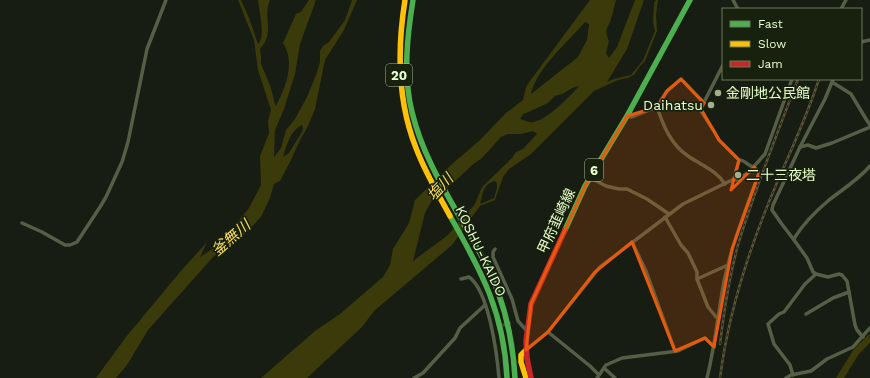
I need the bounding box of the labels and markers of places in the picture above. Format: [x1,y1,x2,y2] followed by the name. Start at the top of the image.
[726,85,810,101] place label: 金剛地公民館
[713,88,723,98] marker: 金剛地公民館
[643,97,703,113] place label: Daihatsu
[706,100,716,110] marker: Daihatsu
[746,167,816,183] place label: 二十三夜塔
[733,170,743,180] marker: 二十三夜塔

